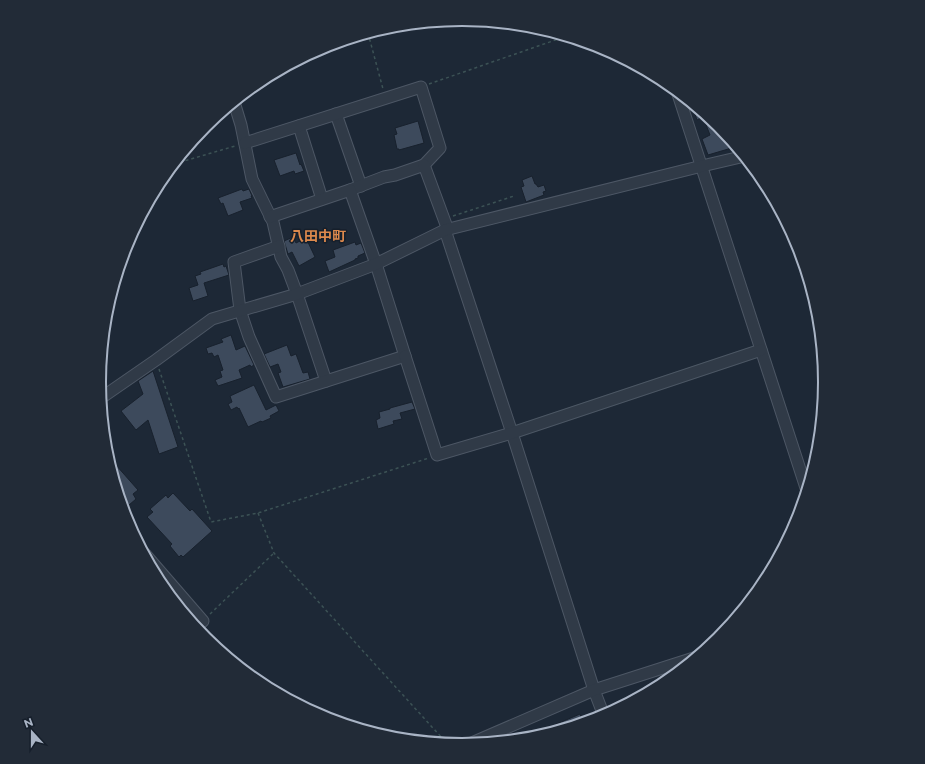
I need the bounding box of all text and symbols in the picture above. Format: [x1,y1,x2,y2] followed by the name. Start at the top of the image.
[290,227,346,245] district label: 八田中町
[12,712,52,752] north arrow
[22,715,35,731] text: N

